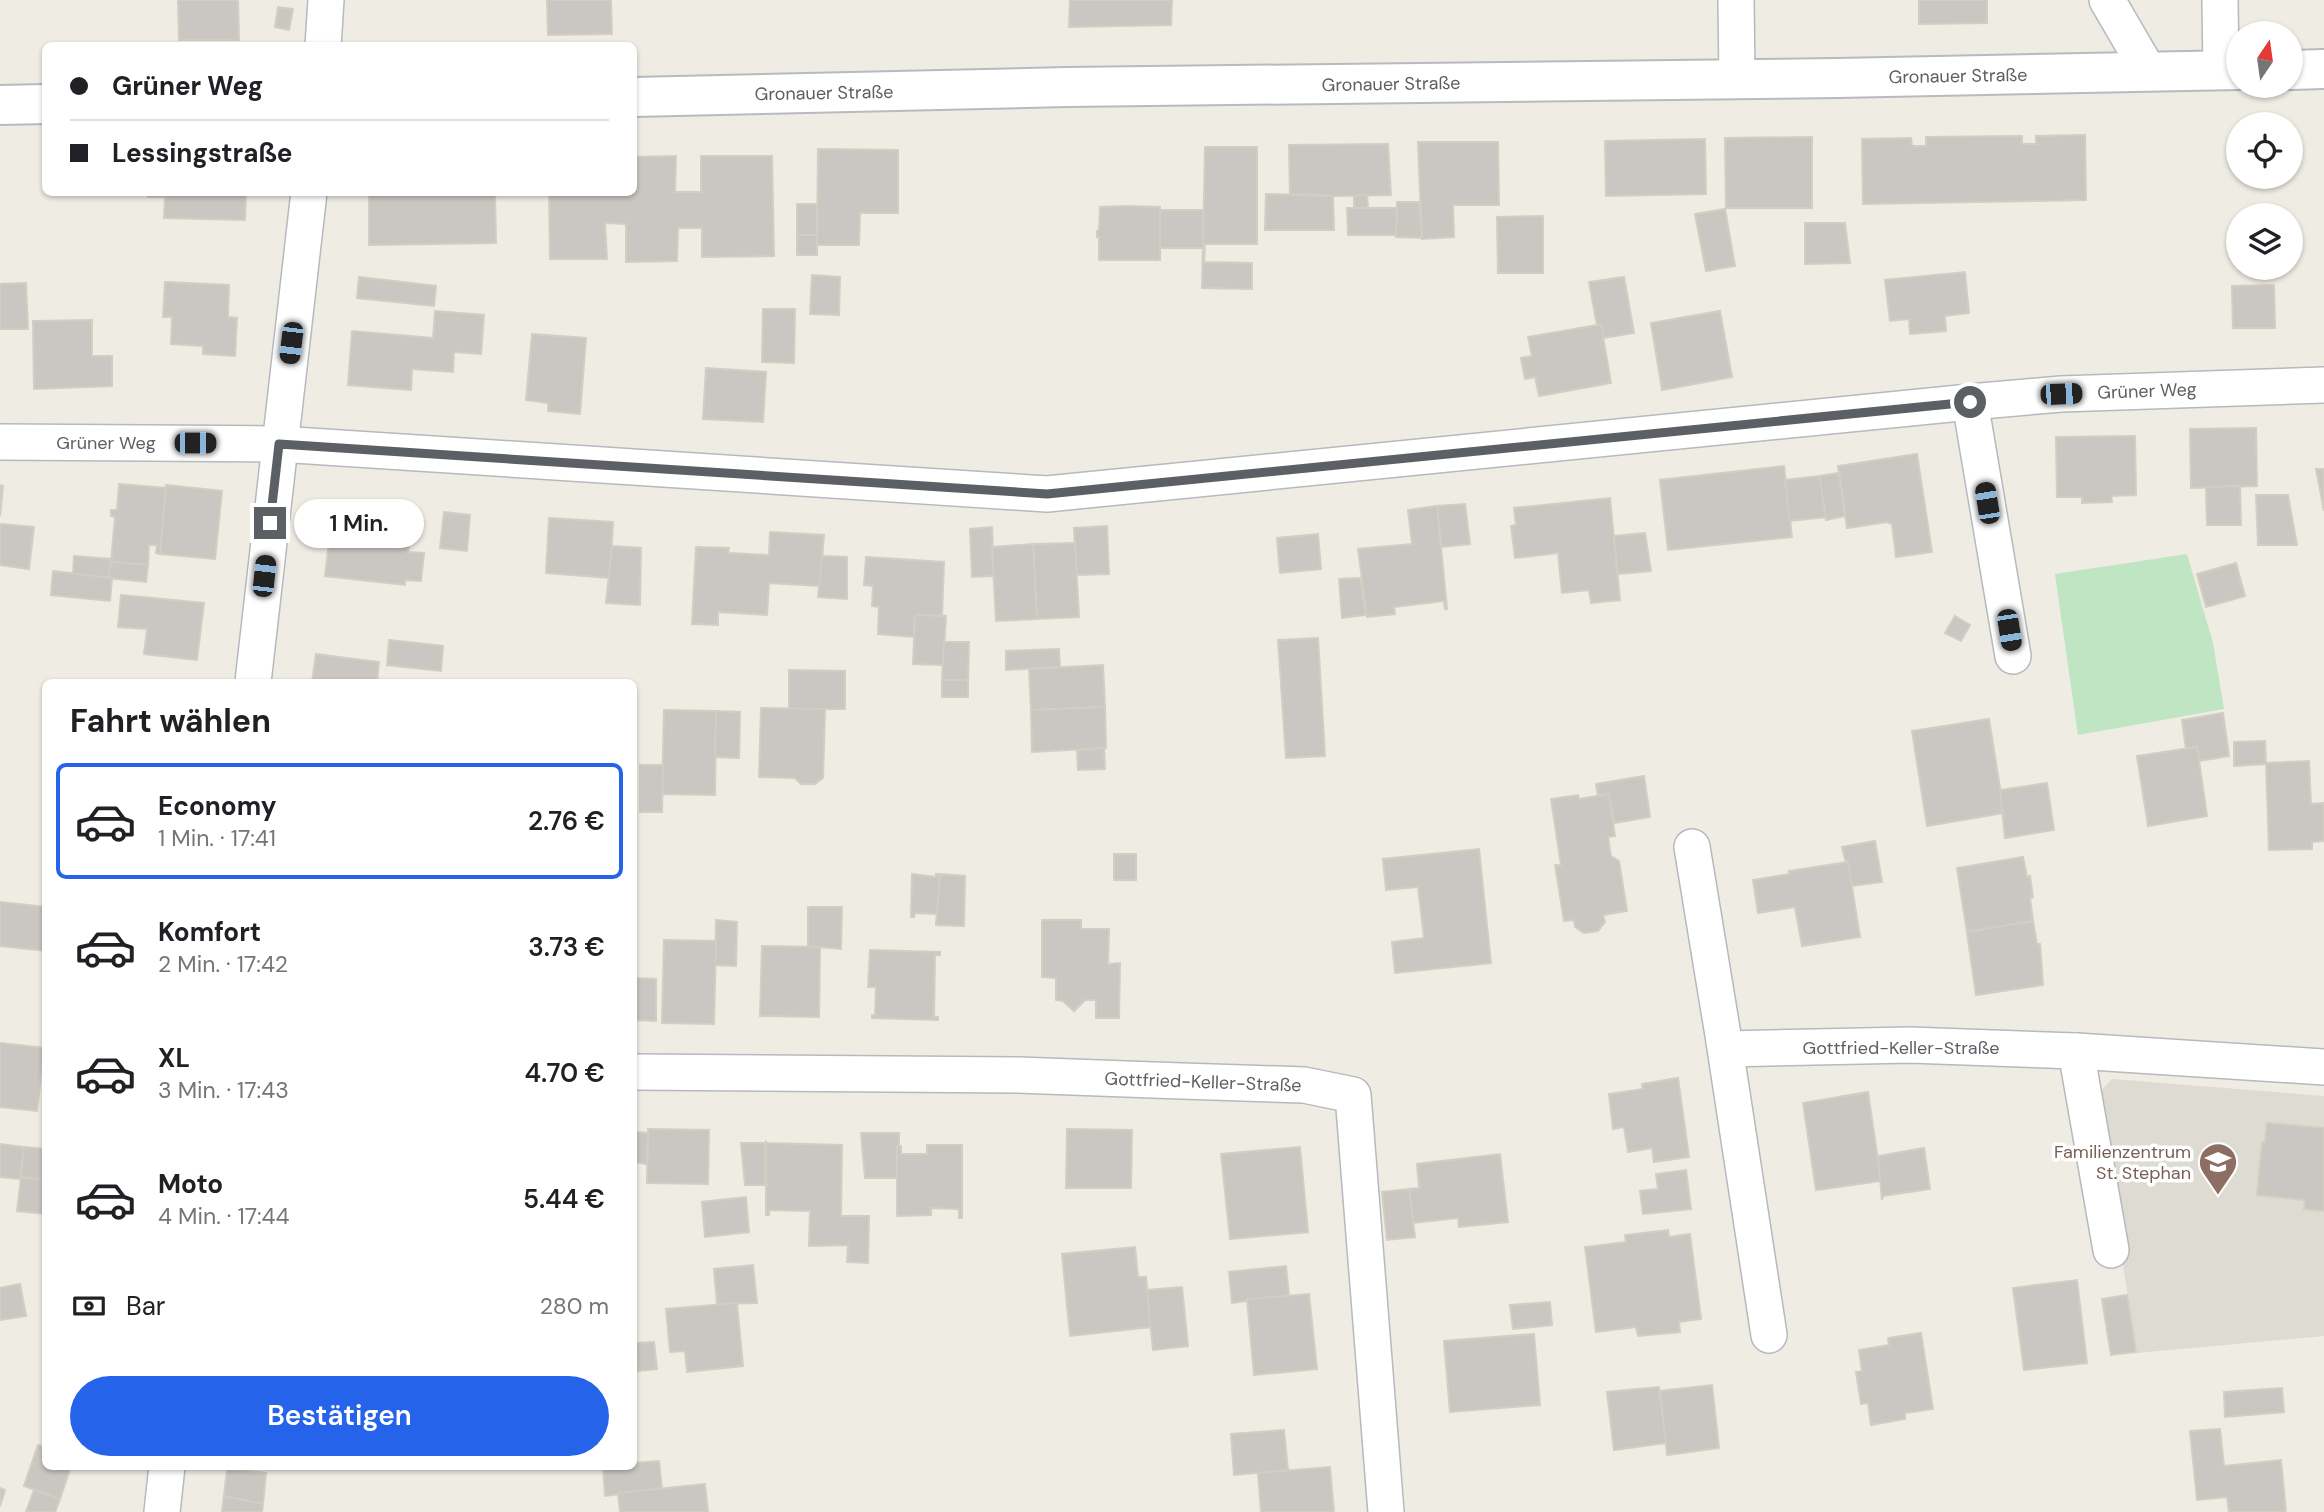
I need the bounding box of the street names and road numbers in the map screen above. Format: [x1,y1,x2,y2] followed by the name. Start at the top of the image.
[1889,63,2027,89] street label: Gronauer Straße
[1322,71,1460,97] street label: Gronauer Straße
[755,80,893,106] street label: Gronauer Straße
[2097,377,2197,405] street label: Grüner Weg
[56,431,156,455] street label: Grüner Weg
[1802,1036,2000,1060] street label: Gottfried-Keller-Straße
[1104,1067,1302,1097] street label: Gottfried-Keller-Straße

